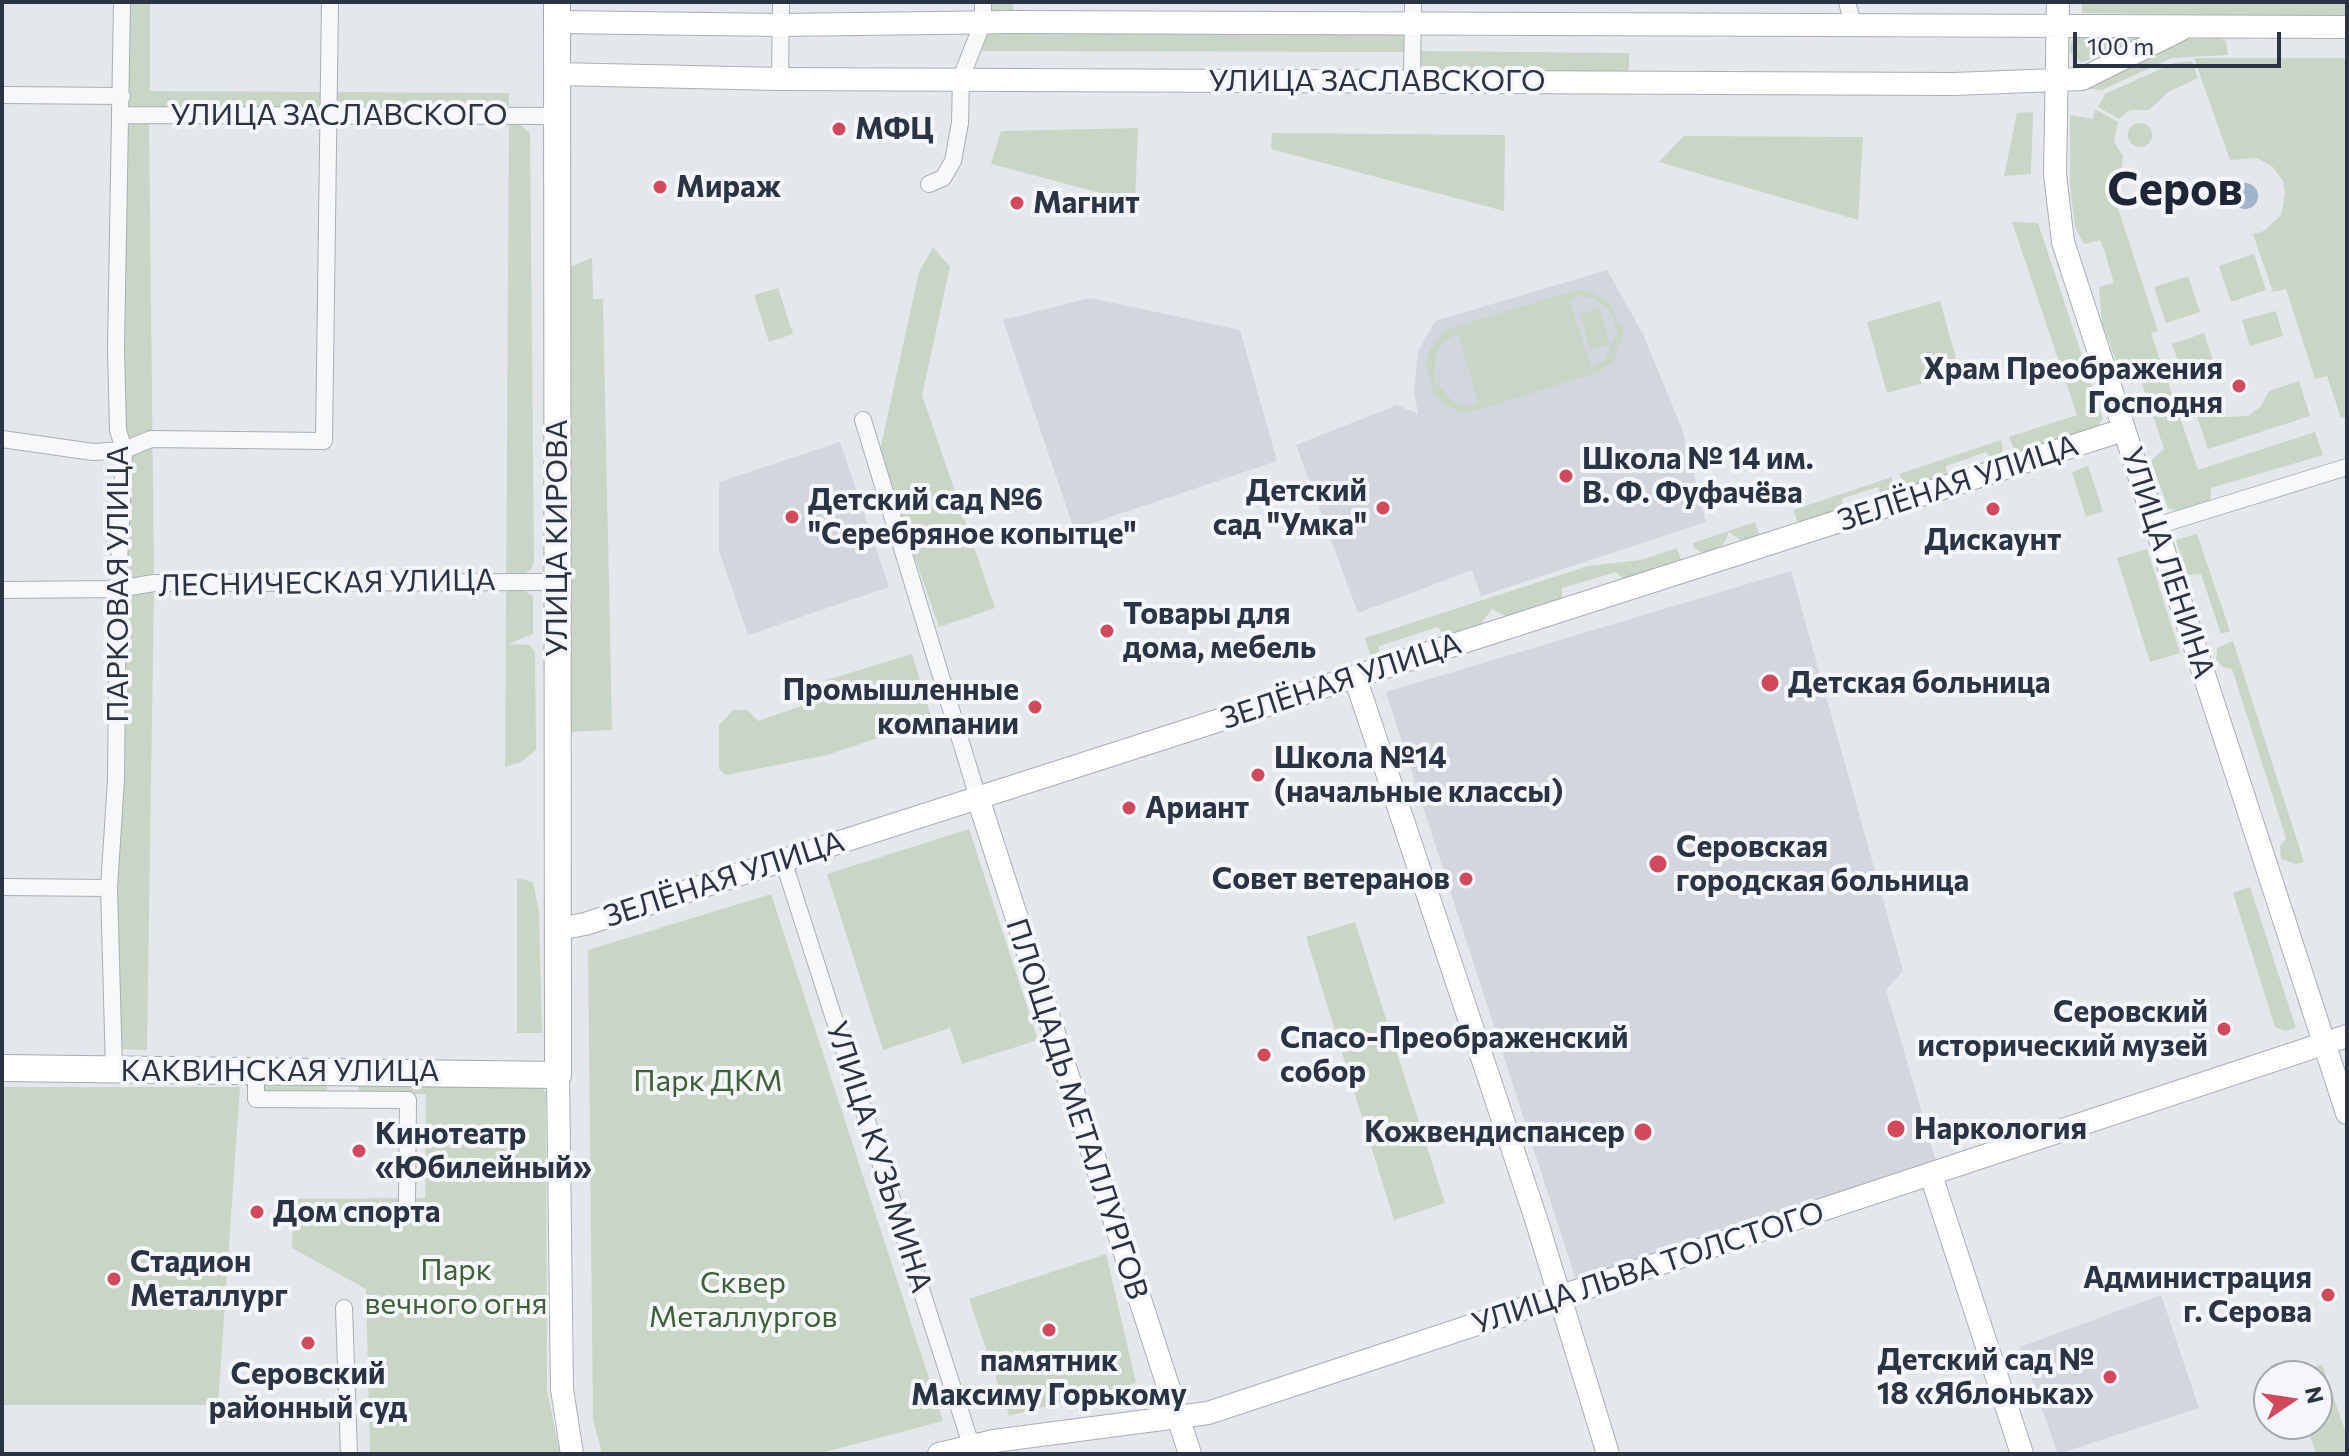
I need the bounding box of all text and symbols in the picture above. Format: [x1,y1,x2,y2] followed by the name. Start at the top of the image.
[2077,16,2285,66] scale bar
[2087,31,2154,60] text: 100 m
[1209,63,1545,99] street label: УЛИЦА ЗАСЛАВСКОГО
[171,97,507,133] street label: УЛИЦА ЗАСЛАВСКОГО
[855,111,934,147] place label: МФЦ
[830,120,848,138] marker: МФЦ
[2107,162,2243,218] district label: Серов
[676,169,781,205] place label: Мираж
[651,178,669,196] marker: Мираж
[1033,185,1140,221] place label: Магнит
[1008,194,1026,212] marker: Магнит
[1923,351,2223,422] place label: Храм Преображения Господня
[2230,377,2248,395] marker: Храм Преображения Господня
[539,419,575,657] street label: УЛИЦА КИРОВА
[1833,427,2083,539] street label: ЗЕЛЁНАЯ УЛИЦА
[1582,441,1814,512] place label: Школа № 14 им. В. Ф. Фуфачёва
[2114,443,2222,683] street label: УЛИЦА ЛЕНИНА
[100,445,136,723] street label: ПАРКОВАЯ УЛИЦА
[1557,467,1575,485] marker: Школа № 14 им. В. Ф. Фуфачёва
[1213,473,1367,544] place label: Детский сад "Умка"
[808,482,1137,552] place label: Детский сад №6 "Серебряное копытце"
[1374,499,1392,517] marker: Детский сад "Умка"
[1984,500,2002,518] marker: Дискаунт
[783,508,801,526] marker: Детский сад №6 "Серебряное копытце"
[1925,522,2061,558] place label: Дискаунт
[158,562,496,604] street label: ЛЕСНИЧЕСКАЯ УЛИЦА
[1123,596,1316,666] place label: Товары для дома, мебель
[1098,622,1116,640] marker: Товары для дома, мебель
[1216,625,1466,737] street label: ЗЕЛЁНАЯ УЛИЦА
[1788,665,2050,701] place label: Детская больница
[783,672,1019,742] place label: Промышленные компании
[1759,672,1781,694] marker: Детская больница
[1026,698,1044,716] marker: Промышленные компании
[1274,740,1563,810] place label: Школа №14 (начальные классы)
[1249,766,1267,784] marker: Школа №14 (начальные классы)
[1145,790,1249,826] place label: Ариант
[1120,799,1138,817] marker: Ариант
[599,823,849,935] street label: ЗЕЛЁНАЯ УЛИЦА
[1676,829,1969,900] place label: Серовская городская больница
[1647,853,1669,875] marker: Серовская городская больница
[1212,861,1450,897] place label: Совет ветеранов
[1457,870,1475,888] marker: Совет ветеранов
[998,914,1156,1304] street label: ПЛОЩАДЬ МЕТАЛЛУРГОВ
[1918,994,2208,1064] place label: Серовский исторический музей
[818,1017,940,1297] street label: УЛИЦА КУЗЬМИНА
[1280,1020,1628,1090] place label: Спасо-Преображенский собор
[2215,1020,2233,1038] marker: Серовский исторический музей
[1255,1046,1273,1064] marker: Спасо-Преображенский собор
[121,1053,439,1089] street label: КАКВИНСКАЯ УЛИЦА
[633,1063,783,1099] park label: Парк ДКМ
[1914,1111,2087,1147] place label: Наркология
[1364,1114,1625,1150] place label: Кожвендиспансер
[375,1116,592,1186] place label: Кинотеатр «Юбилейный»
[1885,1118,1907,1140] marker: Наркология
[1632,1121,1654,1143] marker: Кожвендиспансер
[350,1142,368,1160] marker: Кинотеатр «Юбилейный»
[273,1194,440,1230] place label: Дом спорта
[1467,1194,1829,1342] street label: УЛИЦА ЛЬВА ТОЛСТОГО
[248,1203,266,1221] marker: Дом спорта
[130,1244,288,1314] place label: Стадион Металлург
[364,1252,548,1322] park label: Парк вечного огня
[2083,1260,2312,1330] place label: Администрация г. Серова
[649,1265,837,1336] park label: Сквер Металлургов
[105,1270,123,1288] marker: Стадион Металлург
[2319,1286,2337,1304] marker: Администрация г. Серова
[1040,1321,1058,1339] marker: памятник Максиму Горькому
[299,1334,317,1352] marker: Серовский районный суд
[1877,1342,2094,1412] place label: Детский сад № 18 «Яблонька»
[911,1343,1187,1414] place label: памятник Максиму Горькому
[209,1356,407,1426] place label: Серовский районный суд
[2253,1360,2333,1440] north arrow
[2101,1368,2119,1386] marker: Детский сад № 18 «Яблонька»
[2300,1384,2330,1406] text: N

